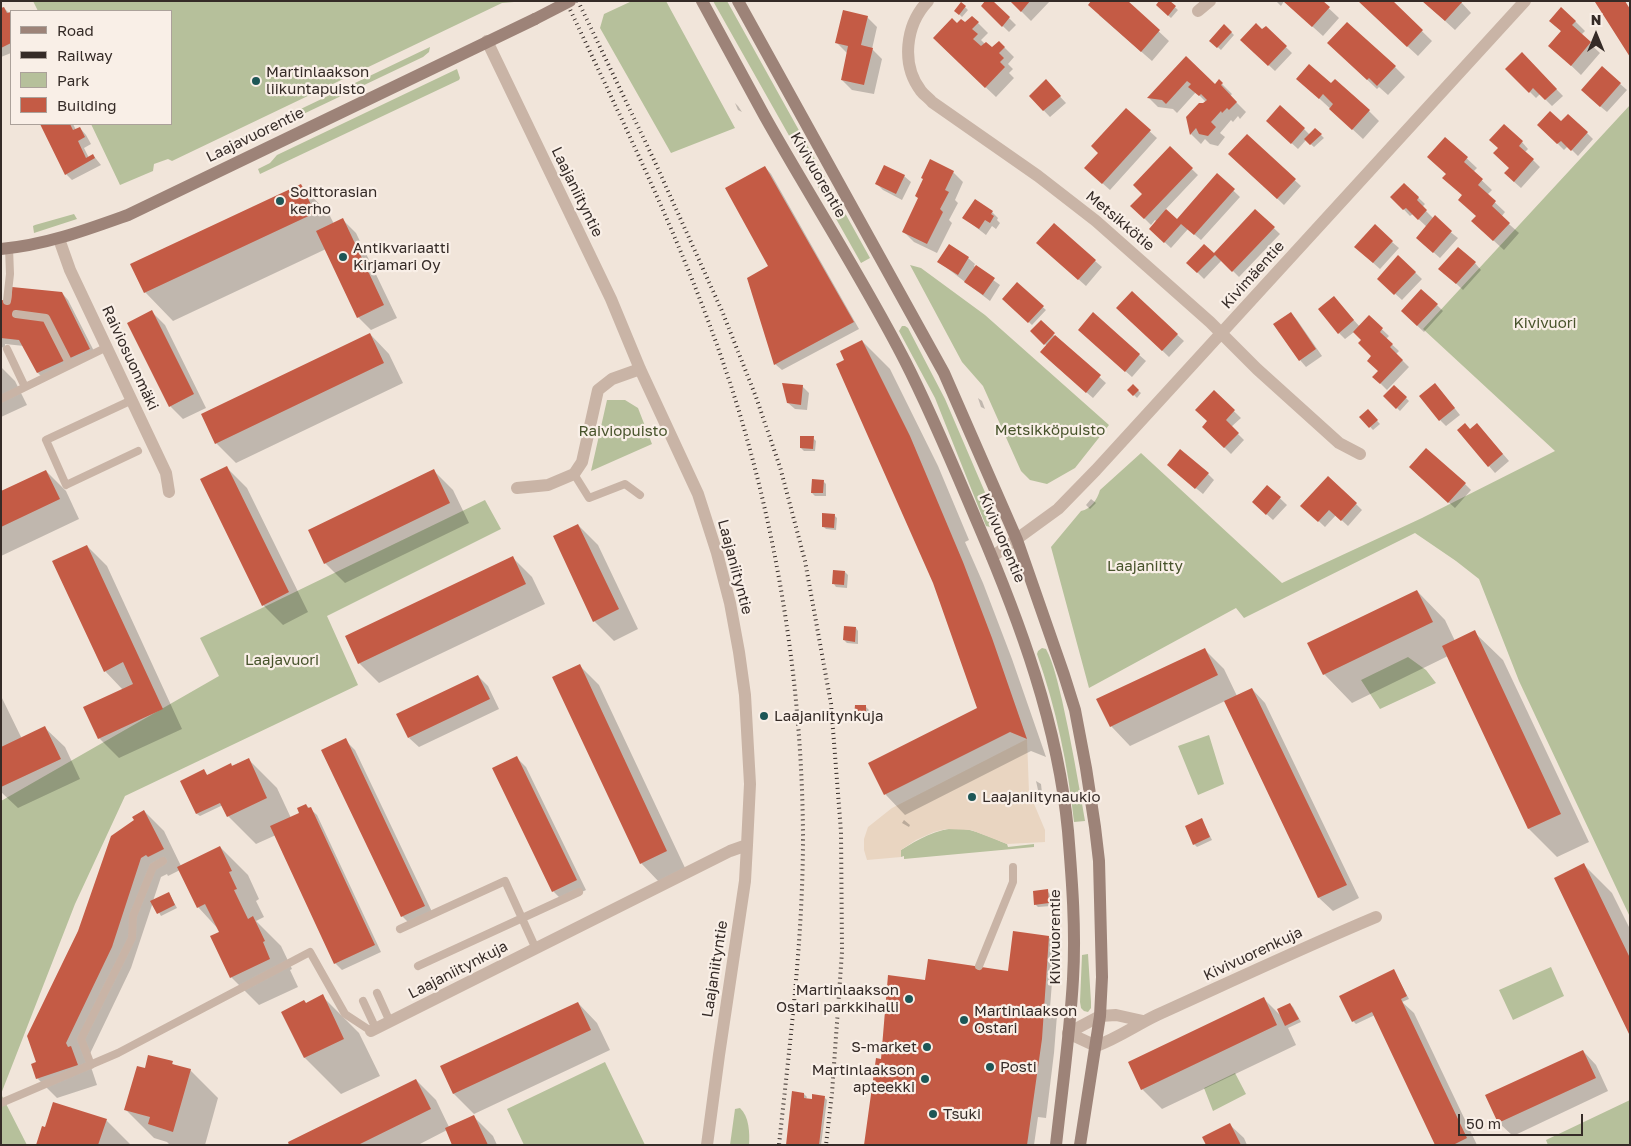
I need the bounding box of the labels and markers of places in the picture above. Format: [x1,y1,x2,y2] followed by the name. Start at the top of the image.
[266,63,369,98] place label: Martinlaakson liikuntapuisto
[250,75,262,87] marker: Martinlaakson liikuntapuisto
[290,183,377,218] place label: Soittorasian kerho
[274,195,286,207] marker: Soittorasian kerho
[353,239,450,274] place label: Antikvariaatti Kirjamari Oy
[337,251,349,263] marker: Antikvariaatti Kirjamari Oy
[774,707,883,725] place label: Laajaniitynkuja
[758,710,770,722] marker: Laajaniitynkuja
[982,788,1100,806] place label: Laajaniitynaukio
[966,791,978,803] marker: Laajaniitynaukio
[776,981,899,1016] place label: Martinlaakson Ostari parkkihalli
[903,993,915,1005] marker: Martinlaakson Ostari parkkihalli
[974,1002,1077,1037] place label: Martinlaakson Ostari
[958,1014,970,1026] marker: Martinlaakson Ostari
[851,1038,917,1056] place label: S-market
[921,1041,933,1053] marker: S-market
[1000,1058,1037,1076] place label: Posti
[812,1061,915,1096] place label: Martinlaakson apteekki
[984,1061,996,1073] marker: Posti
[919,1073,931,1085] marker: Martinlaakson apteekki
[943,1105,981,1123] place label: Tsuki
[927,1108,939,1120] marker: Tsuki

